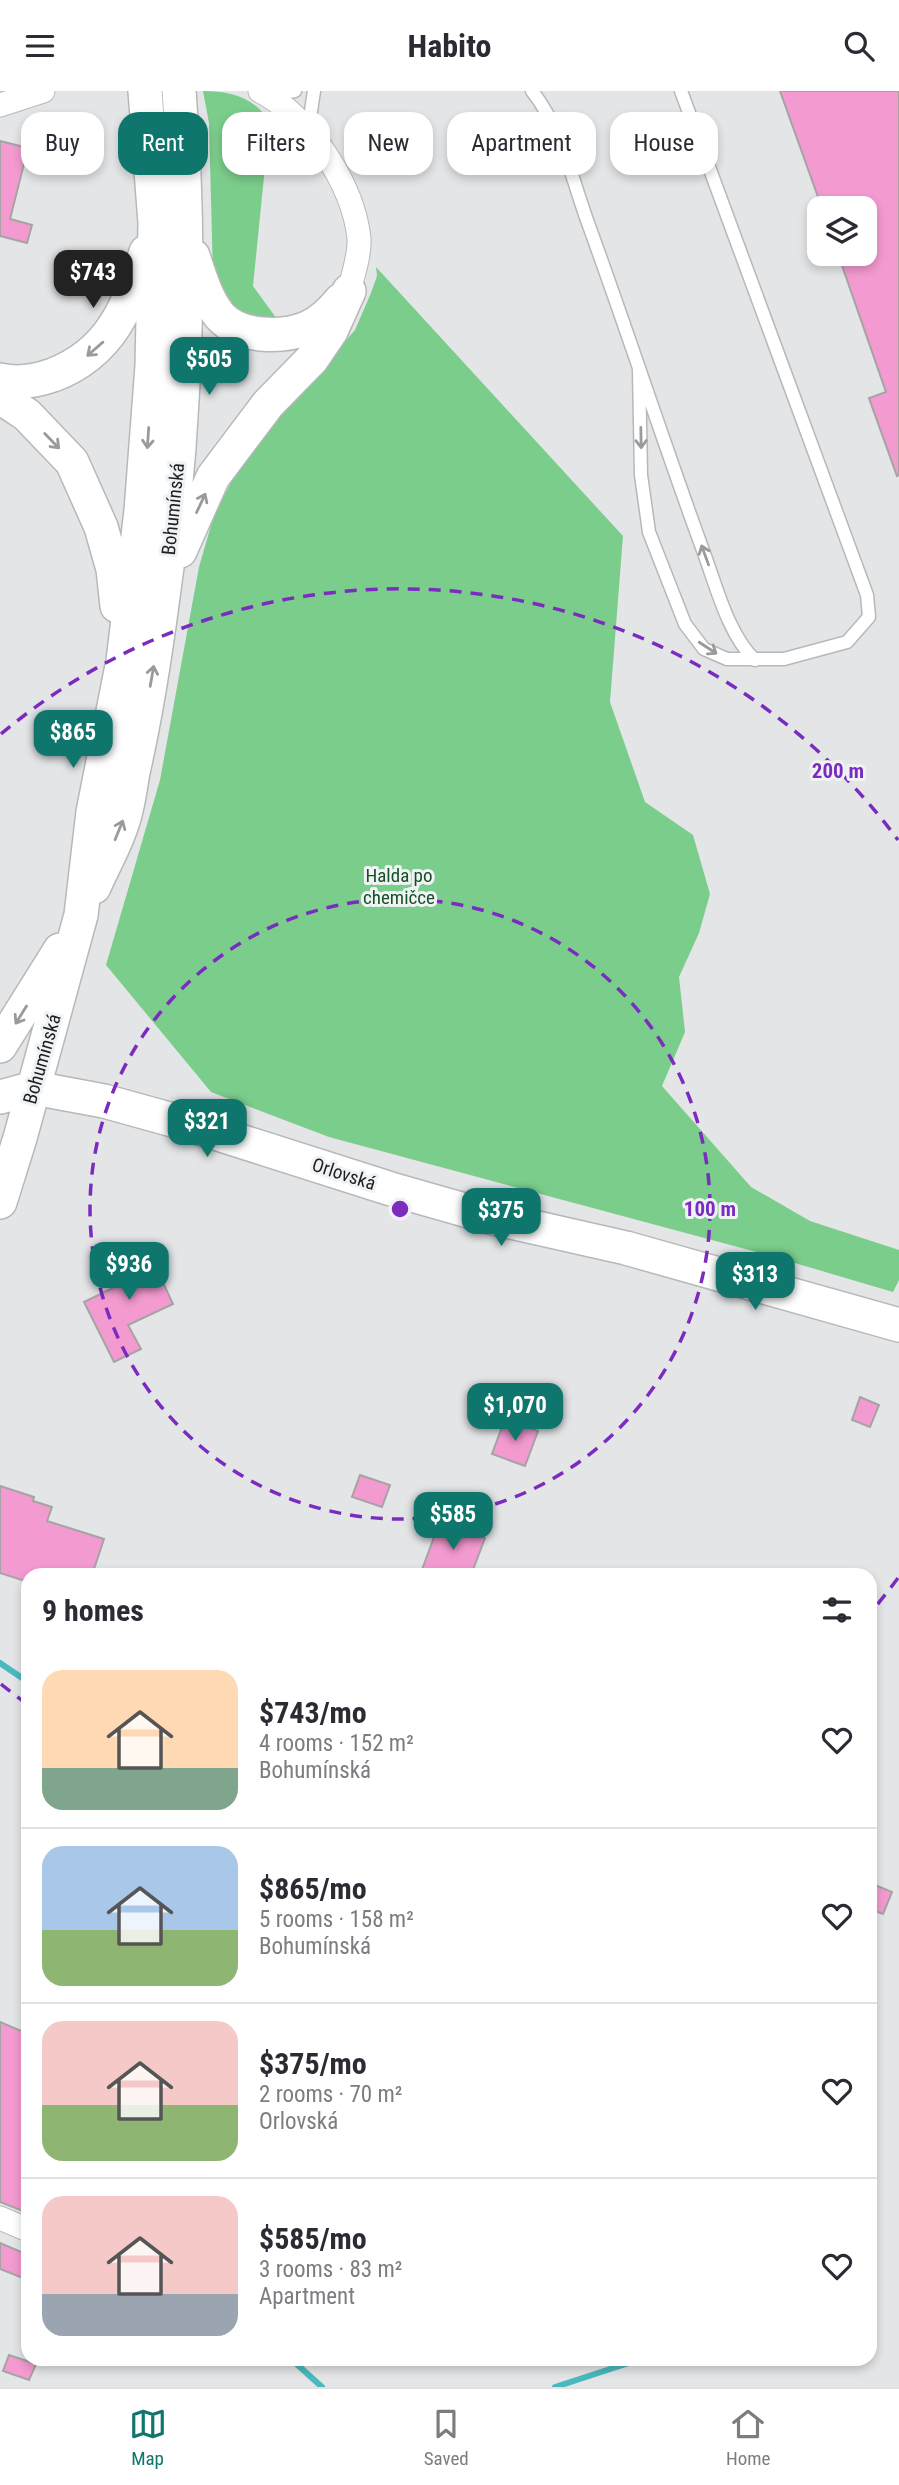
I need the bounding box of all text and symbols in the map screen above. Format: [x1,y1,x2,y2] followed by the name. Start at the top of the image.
[21,27,59,65] icon: menu
[408,27,491,65] text: Habito
[840,27,878,65] icon: search
[21,112,104,175] chip: Buy
[118,112,208,175] chip: Rent
[222,112,330,175] chip: Filters
[344,112,433,175] chip: New
[447,112,596,175] chip: Apartment
[610,112,718,175] chip: House
[807,196,877,266] map controls
[807,196,877,266] button: layers
[52,251,134,310] pin: $743
[70,259,116,286] text: $743
[168,337,250,397] pin: $505
[86,341,104,357] one-way arrow
[186,346,232,373] text: $505
[141,426,154,448] one-way arrow
[634,426,647,449] one-way arrow
[43,432,60,449] one-way arrow
[157,462,189,556] street label: Bohumínská
[194,493,208,514] one-way arrow
[698,545,710,567] one-way arrow
[698,641,717,656] one-way arrow
[145,665,159,688] one-way arrow
[32,711,114,770] pin: $865
[50,719,96,746] text: $865
[812,759,864,783] text: 200 m
[113,820,126,841] one-way arrow
[363,864,435,909] park label: Halda po chemičce
[13,1005,28,1024] one-way arrow
[18,1011,66,1107] street label: Bohumínská
[166,1100,248,1159] pin: $321
[184,1108,230,1135] text: $321
[309,1153,379,1195] street label: Orlovská
[460,1189,542,1248] pin: $375
[388,1197,412,1221] centre of rings
[478,1197,524,1224] text: $375
[684,1197,736,1221] text: 100 m
[88,1243,170,1302] pin: $936
[106,1251,152,1278] text: $936
[714,1253,796,1312] pin: $313
[732,1261,778,1288] text: $313
[458,1383,572,1443] pin: $1,070
[483,1392,547,1419] text: $1,070
[412,1493,494,1552] pin: $585
[430,1501,476,1528] text: $585
[818,1591,856,1629] icon: filters
[42,1593,144,1628] text: 9 homes
[259,1695,367,1730] text: $743/mo
[98,1698,182,1782] icon: home
[818,1721,856,1759] icon: heart
[259,1730,414,1757] text: 4 rooms · 152 m²
[259,1757,371,1784] text: Bohumínská
[259,1871,367,1906] text: $865/mo
[98,1874,182,1958] icon: home
[818,1897,856,1935] icon: heart
[259,1906,414,1933] text: 5 rooms · 158 m²
[259,1933,371,1960] text: Bohumínská
[259,2046,367,2081] text: $375/mo
[98,2049,182,2133] icon: home
[818,2072,856,2110] icon: heart
[259,2081,402,2108] text: 2 rooms · 70 m²
[259,2108,338,2135] text: Orlovská
[259,2221,367,2256] text: $585/mo
[98,2224,182,2308] icon: home
[818,2247,856,2285] icon: heart
[259,2256,402,2283] text: 3 rooms · 83 m²
[259,2283,355,2310] text: Apartment
[129,2405,167,2470] tab: Map
[424,2405,469,2470] tab: Saved
[726,2405,770,2470] tab: Home

